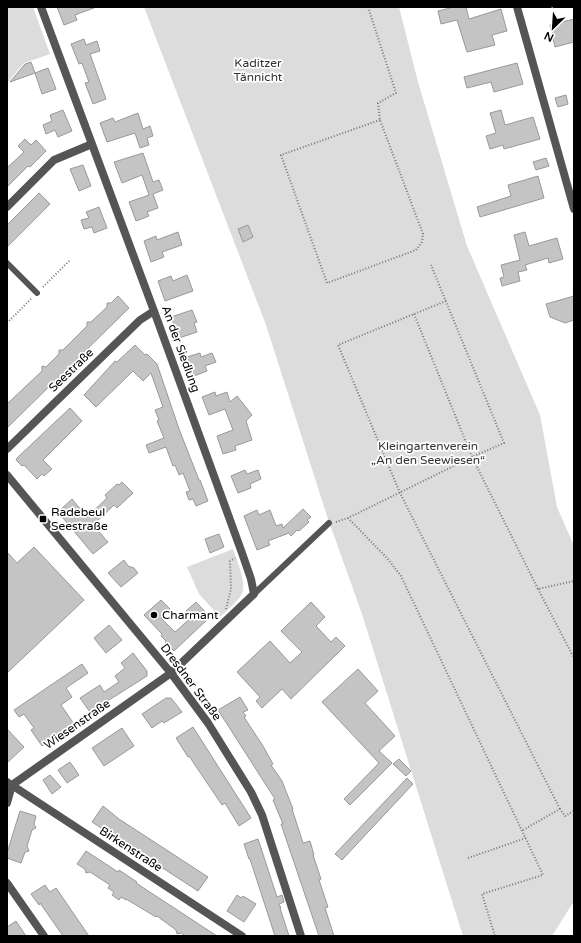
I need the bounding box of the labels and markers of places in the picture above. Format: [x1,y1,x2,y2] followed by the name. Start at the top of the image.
[51,505,108,533] place label: Radebeul Seestraße
[38,514,48,524] marker: Radebeul Seestraße
[162,608,219,622] place label: Charmant
[149,610,159,620] marker: Charmant

